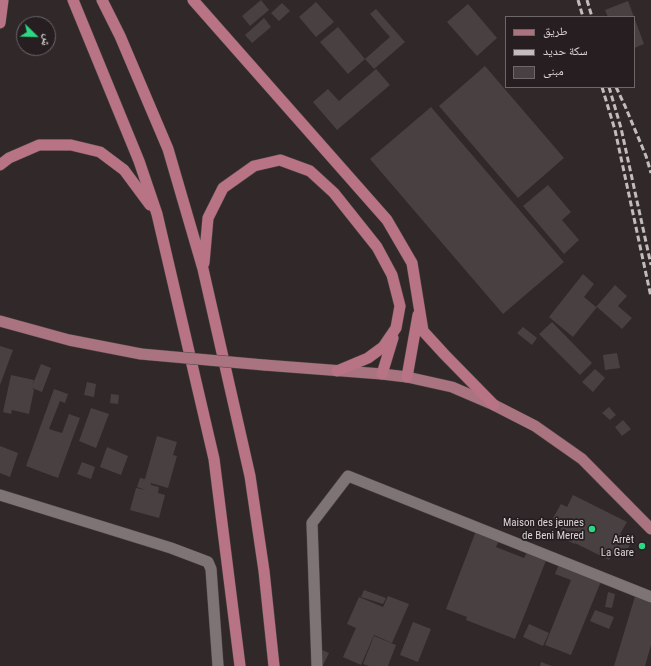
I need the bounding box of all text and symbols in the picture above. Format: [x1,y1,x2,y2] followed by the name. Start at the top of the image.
[16,16,56,56] north arrow
[505,16,635,88] legend
[543,24,568,38] text: طريق
[38,33,55,48] text: ش
[543,44,588,58] text: سكة حديد
[543,64,564,78] text: مبنى
[503,516,584,542] place label: Maison des jeunes de Beni Mered
[587,524,597,534] marker: Maison des jeunes de Beni Mered
[601,533,634,559] place label: Arrêt La Gare
[637,541,647,551] marker: Arrêt La Gare

